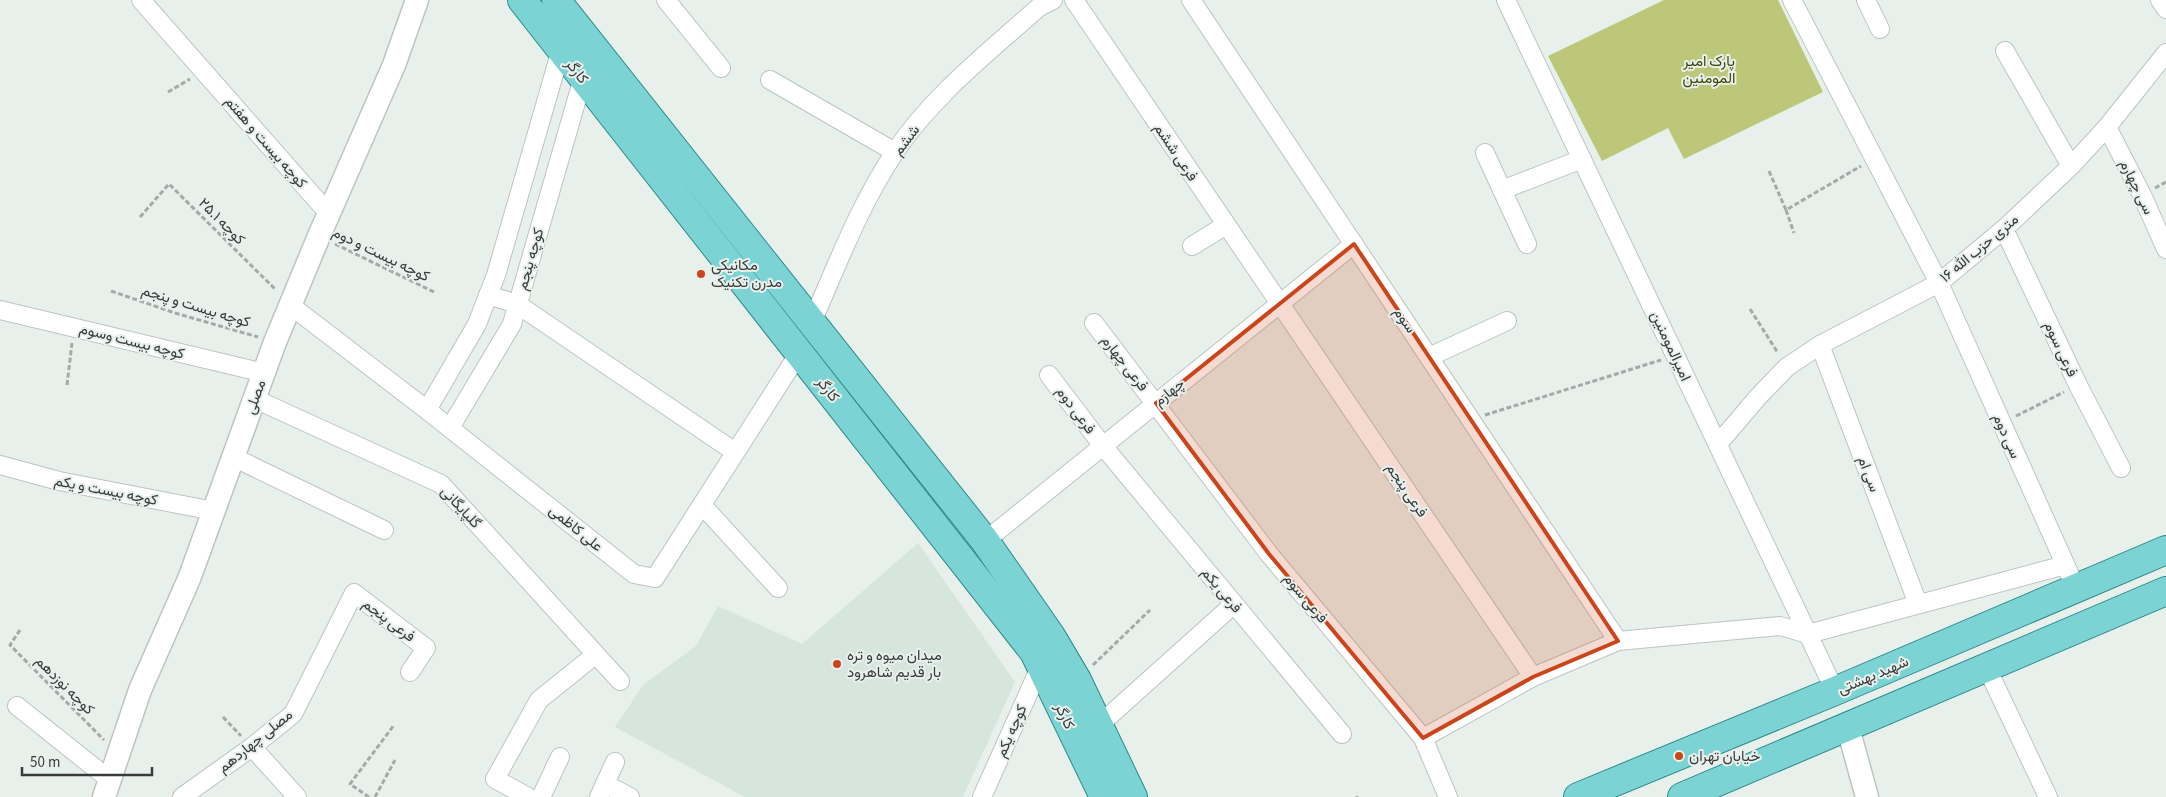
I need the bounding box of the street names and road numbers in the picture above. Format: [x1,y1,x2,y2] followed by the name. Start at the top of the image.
[559,54,593,89] street label: کارگر
[220,92,312,193] street label: کوچه بیست و هفتم
[1148,119,1203,186] street label: فرعی ششم
[888,120,925,160] street label: ششم
[2114,156,2159,218] street label: سی چهارم
[193,193,250,250] street label: کوچه ۲۵.۱
[1935,209,2023,288] street label: ۱۶ متری حزب الله
[329,222,433,287] street label: کوچه بیست و دوم
[512,225,549,293] street label: کوچه پنجم
[139,280,253,333] street label: کوچه بیست و پنجم
[1388,303,1421,338] street label: سوم
[1645,308,1696,385] street label: امیرالمومنین
[77,318,187,365] street label: کوچه بیست وسوم
[2038,318,2083,381] street label: فرعی سوم
[1096,331,1153,396] street label: فرعی چهارم
[810,372,844,407] street label: کارگر
[1149,373,1189,411] street label: چهارم
[240,377,271,417] street label: مصلی
[1051,382,1101,439] street label: فرعی دوم
[1987,410,2026,462] street label: سی دوم
[1852,453,1885,495] street label: سی ام
[1381,459,1433,522] street label: فرعی پنجم
[52,470,160,511] street label: کوچه بیست و یکم
[436,482,486,533] street label: گلپایگانی
[544,500,607,557] street label: علی کاظمی
[1196,563,1247,618] street label: فرعی یکم
[1278,569,1333,628] street label: فرعی سوم
[358,594,420,647] street label: فرعی پنجم
[30,651,99,720] street label: کوچه نوزدهم
[1834,651,1912,700] street label: شهید بهشتی
[1049,699,1080,733] street label: کارگر
[990,701,1033,761] street label: کوچه یکم
[213,705,297,778] street label: مصلی چهاردهم

